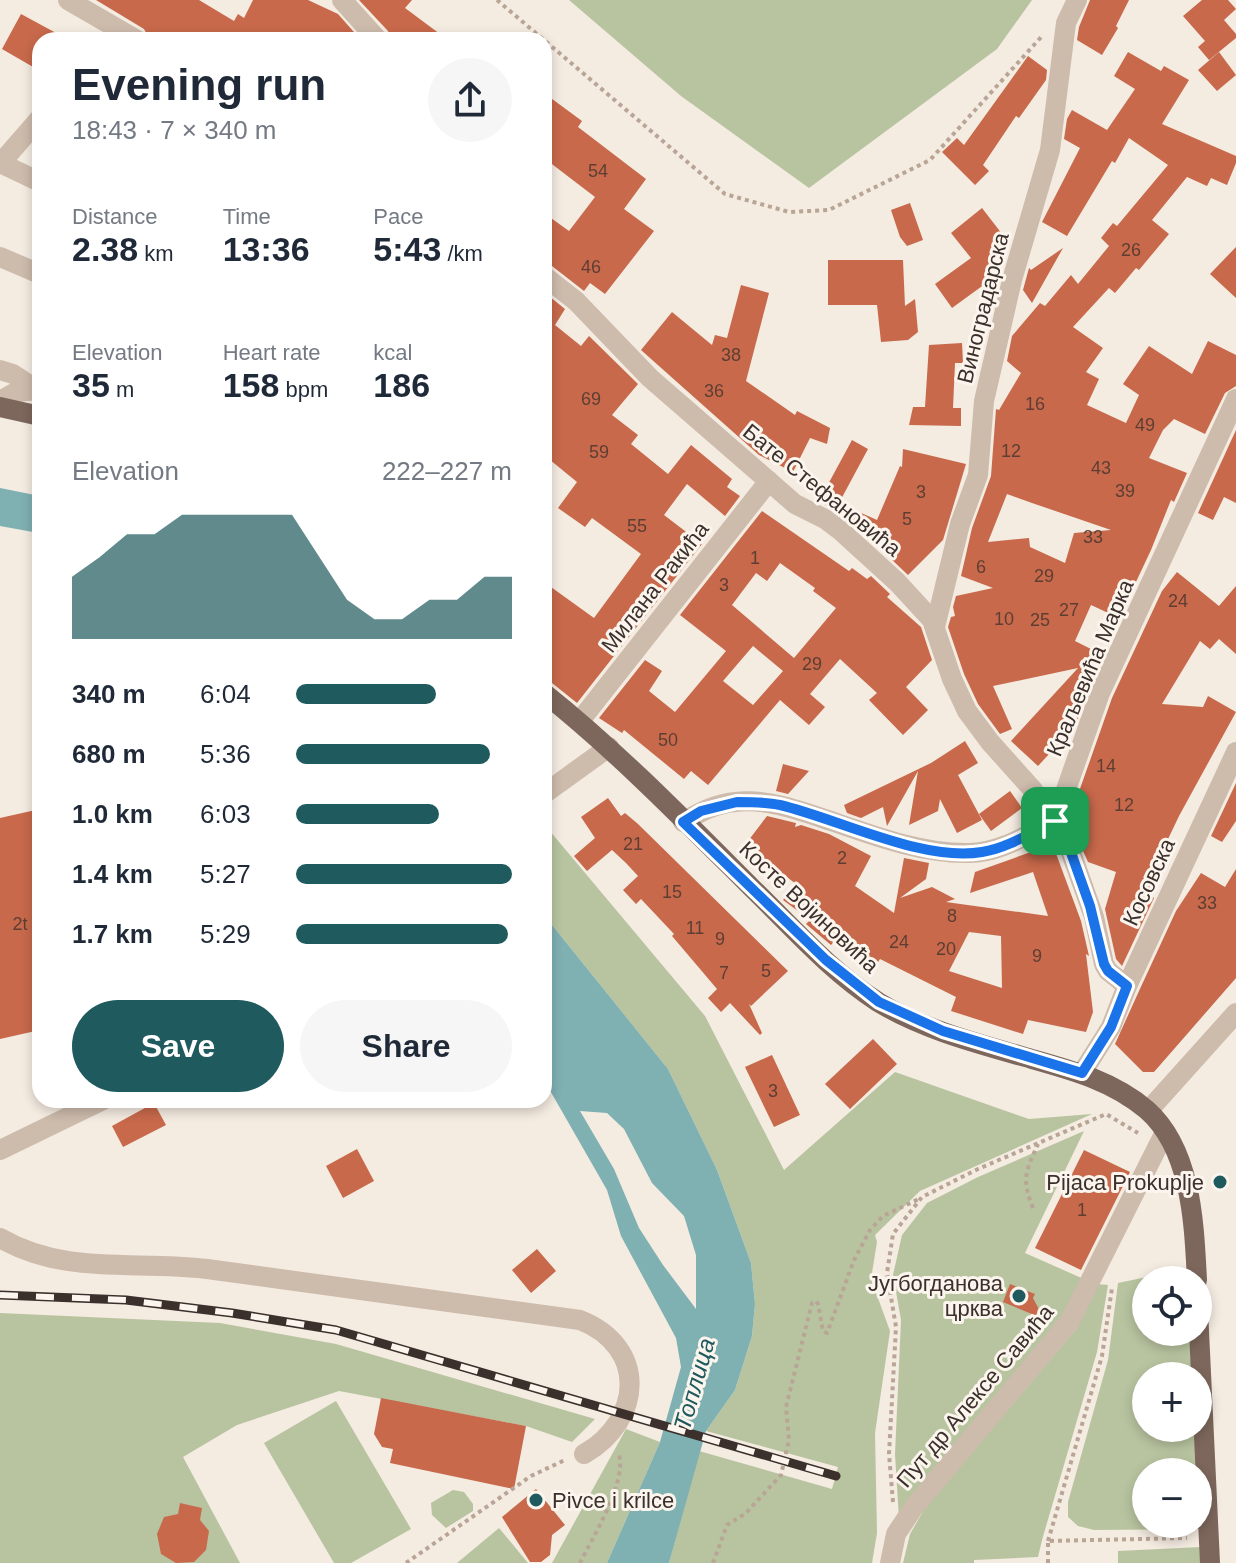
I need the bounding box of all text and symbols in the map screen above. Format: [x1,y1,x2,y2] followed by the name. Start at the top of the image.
[428,58,512,142] button: share
[72,60,326,109] text: Evening run
[72,115,277,145] text: 18:43 · 7 × 340 m
[588,161,608,181] house number: 54
[72,204,158,229] text: Distance
[223,204,271,229] text: Time
[373,204,423,229] text: Pace
[952,229,1014,386] street label: Виноградарска
[72,230,138,268] text: 2.38
[223,230,310,268] text: 13:36
[373,230,441,268] text: 5:43
[1121,240,1141,260] house number: 26
[138,241,174,266] text: km
[441,241,483,266] text: /km
[581,257,601,277] house number: 46
[72,340,163,365] text: Elevation
[223,340,320,365] text: Heart rate
[373,340,412,365] text: kcal
[721,345,741,365] house number: 38
[72,366,110,404] text: 35
[223,366,279,404] text: 158
[373,366,430,404] text: 186
[110,377,134,402] text: m
[279,377,328,402] text: bpm
[704,381,724,401] house number: 36
[581,389,601,409] house number: 69
[1025,394,1045,414] house number: 16
[1135,415,1155,435] house number: 49
[738,419,906,562] street label: Бате Стефановића
[1001,441,1021,461] house number: 12
[589,442,609,462] house number: 59
[72,456,179,486] text: Elevation
[382,456,512,486] text: 222–227 m
[1091,458,1111,478] house number: 43
[1115,481,1135,501] house number: 39
[916,482,926,502] house number: 3
[902,509,912,529] house number: 5
[596,516,714,657] street label: Милана Ракића
[627,516,647,536] house number: 55
[1083,527,1103,547] house number: 33
[750,548,760,568] house number: 1
[976,557,986,577] house number: 6
[1034,566,1054,586] house number: 29
[719,575,729,595] house number: 3
[1041,575,1139,760] street label: Краљевића Марка
[1168,591,1188,611] house number: 24
[1059,600,1079,620] house number: 27
[994,609,1014,629] house number: 10
[1030,610,1050,630] house number: 25
[802,654,822,674] house number: 29
[72,679,146,709] text: 340 m
[200,679,251,709] text: 6:04
[658,730,678,750] house number: 50
[72,739,146,769] text: 680 m
[200,739,251,769] text: 5:36
[1096,756,1116,776] house number: 14
[1021,787,1089,855] pin
[1114,795,1134,815] house number: 12
[72,799,153,829] text: 1.0 km
[200,799,251,829] text: 6:03
[1033,799,1077,843] icon: arrive
[623,834,643,854] house number: 21
[1118,834,1180,930] street label: Косовска
[734,836,884,978] street label: Косте Војиновића
[837,848,847,868] house number: 2
[72,859,153,889] text: 1.4 km
[200,859,251,889] text: 5:27
[662,882,682,902] house number: 15
[1197,893,1217,913] house number: 33
[947,906,957,926] house number: 8
[12,914,28,934] house number: 2t
[686,918,704,938] house number: 11
[72,919,153,949] text: 1.7 km
[200,919,251,949] text: 5:29
[715,929,725,949] house number: 9
[889,932,909,952] house number: 24
[936,939,956,959] house number: 20
[1032,946,1042,966] house number: 9
[761,961,771,981] house number: 5
[719,963,729,983] house number: 7
[72,1000,284,1092] button: Save
[300,1000,512,1092] button: Share
[768,1081,778,1101] house number: 3
[1046,1170,1204,1195] place label: Pijaca Prokuplje
[1211,1173,1229,1191] marker: Pijaca Prokuplje
[1077,1200,1087,1220] house number: 1
[1132,1266,1212,1538] map controls
[1132,1266,1212,1346] button: locate
[868,1271,1004,1321] place label: Југбогданова црква
[1010,1287,1028,1305] marker: Југбогданова црква
[892,1299,1059,1492] street label: Пут др Алексе Савића
[668,1335,720,1433] water label: Топлица
[1132,1362,1212,1442] button: +
[1132,1458,1212,1538] button: −
[552,1488,674,1513] place label: Pivce i krilce
[527,1491,545,1509] marker: Pivce i krilce

